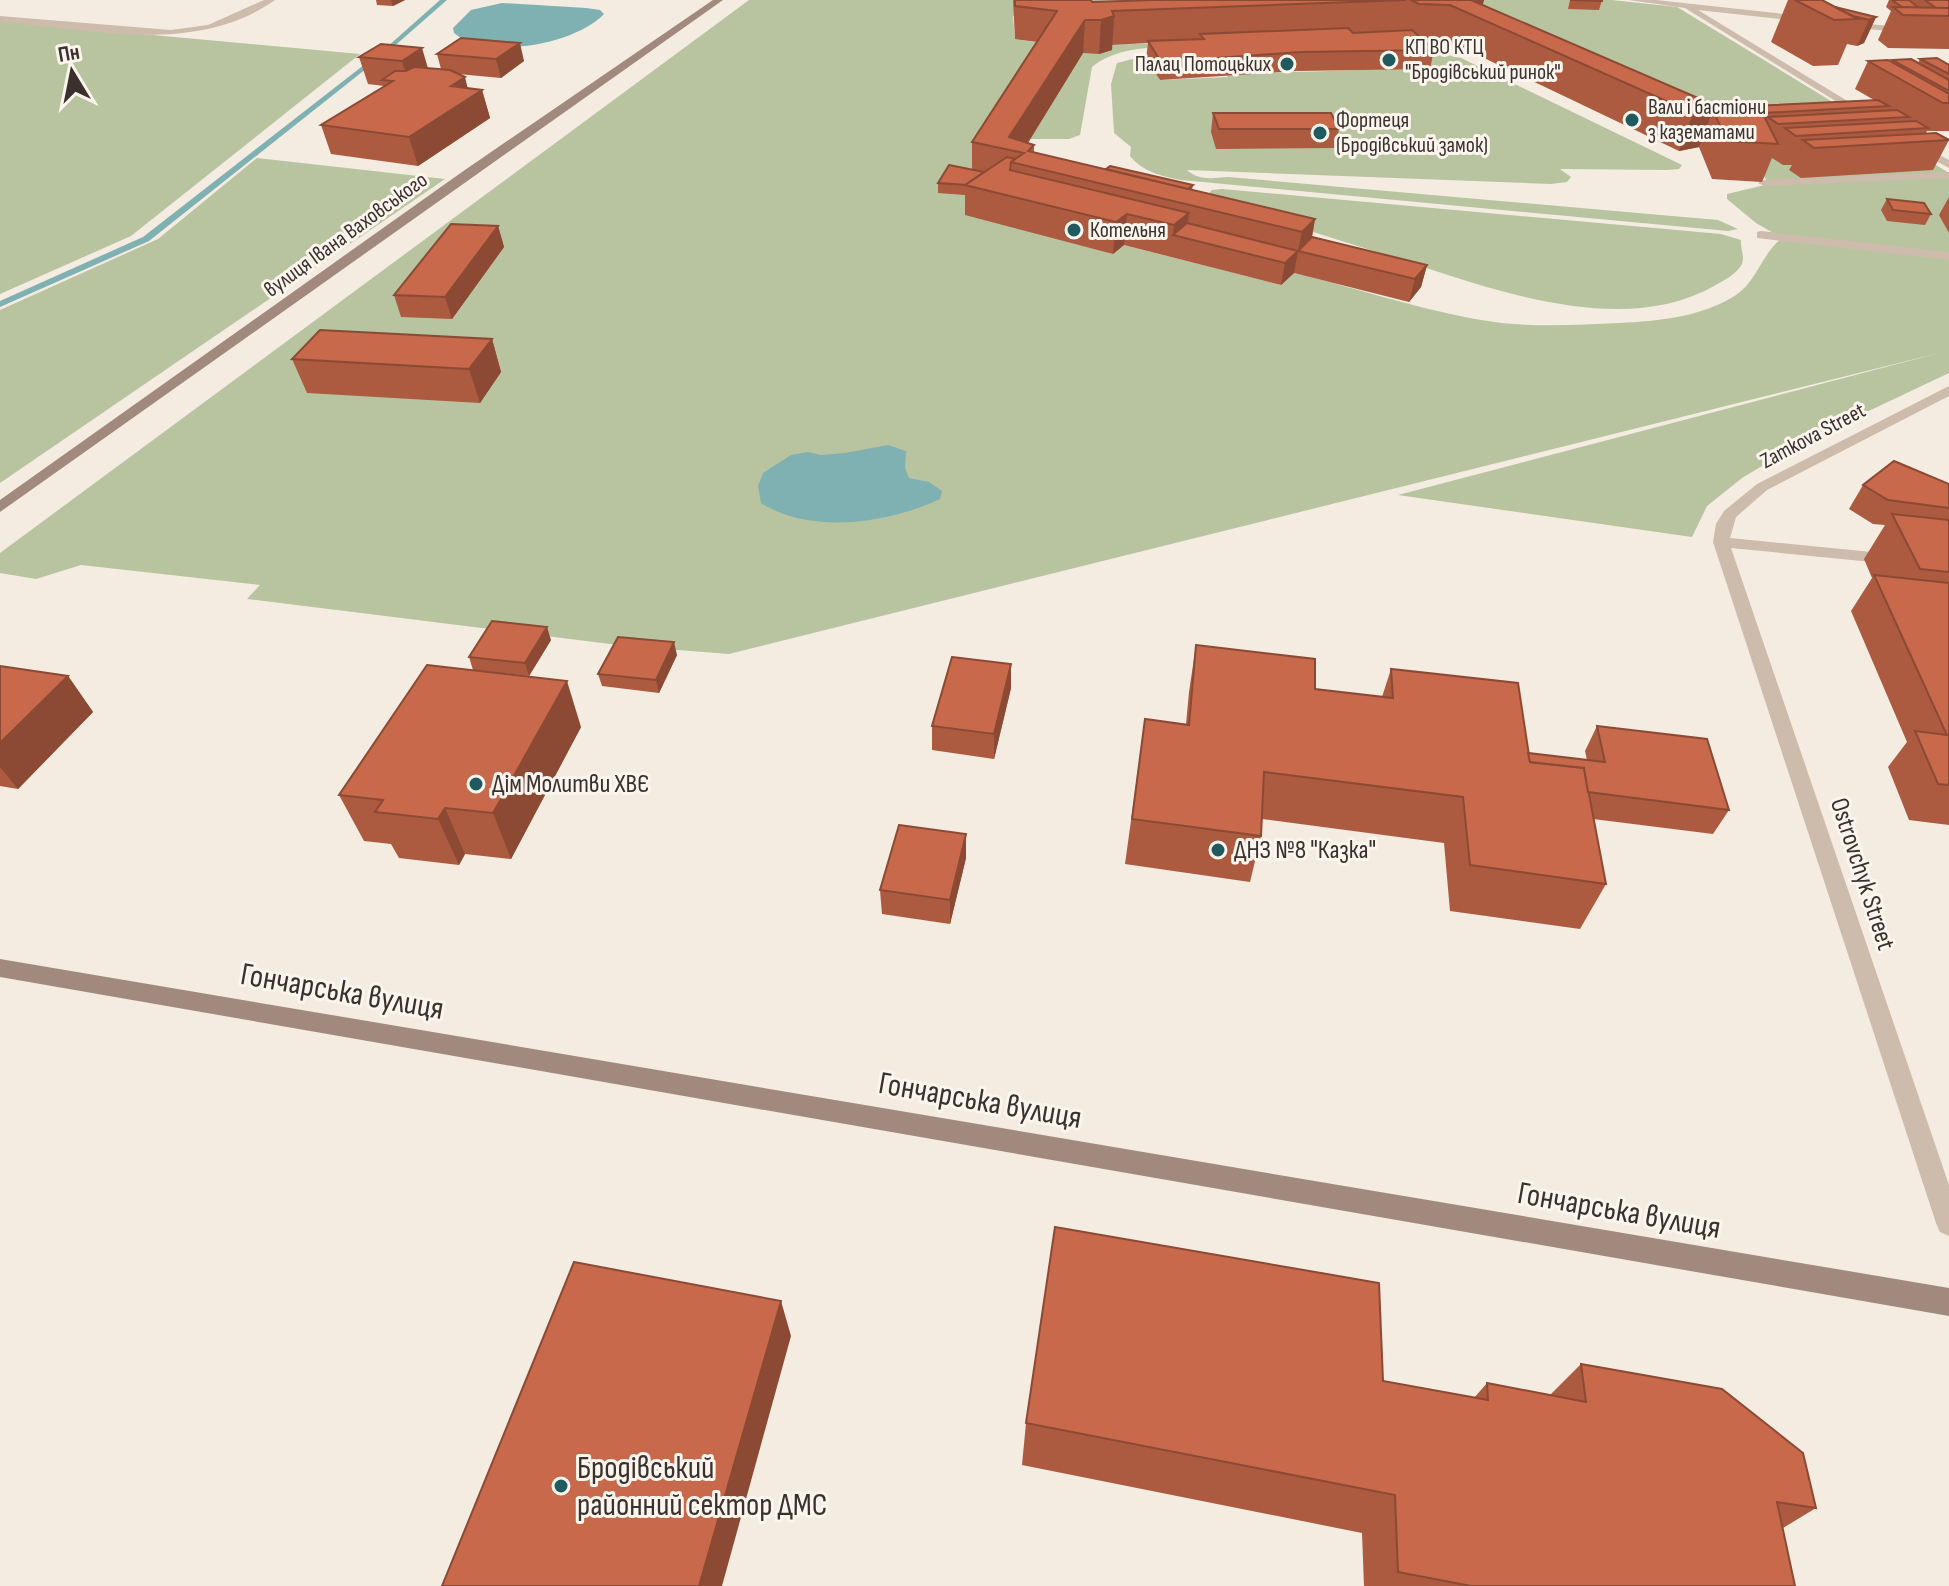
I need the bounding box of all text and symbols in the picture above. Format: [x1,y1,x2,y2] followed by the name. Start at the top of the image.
[32,32,112,112] north arrow
[1405,34,1561,86] place label: КП ВО КТЦ "Бродівський ринок"
[56,39,82,69] text: Пн
[1135,51,1272,78] place label: Палац Потоцьких
[1380,51,1398,69] marker: КП ВО КТЦ "Бродівський ринок"
[1278,55,1296,73] marker: Палац Потоцьких
[1648,94,1766,146] place label: Вали і бастіони з казематами
[1336,107,1488,159] place label: Фортеця (Бродівський замок)
[1623,111,1641,129] marker: Вали і бастіони з казематами
[1311,124,1329,142] marker: Фортеця (Бродівський замок)
[259,167,433,303] street label: вулиця Івана Ваховського
[1090,217,1166,244] place label: Котельня
[1065,221,1083,239] marker: Котельня
[1756,397,1870,475] street label: Zamkova Street
[492,769,649,800] place label: Дім Молитви ХВЄ
[467,775,485,793] marker: Дім Молитви ХВЄ
[1823,794,1901,954] street label: Ostrovchyk Street
[1234,835,1376,866] place label: ДНЗ №8 "Казка"
[1209,841,1227,859] marker: ДНЗ №8 "Казка"
[237,955,447,1029] street label: Гончарська вулиця
[875,1064,1085,1138] street label: Гончарська вулиця
[1514,1174,1724,1248] street label: Гончарська вулиця
[577,1449,827,1525] place label: Бродівський районний сектор ДМС
[552,1477,570,1495] marker: Бродівський районний сектор ДМС

